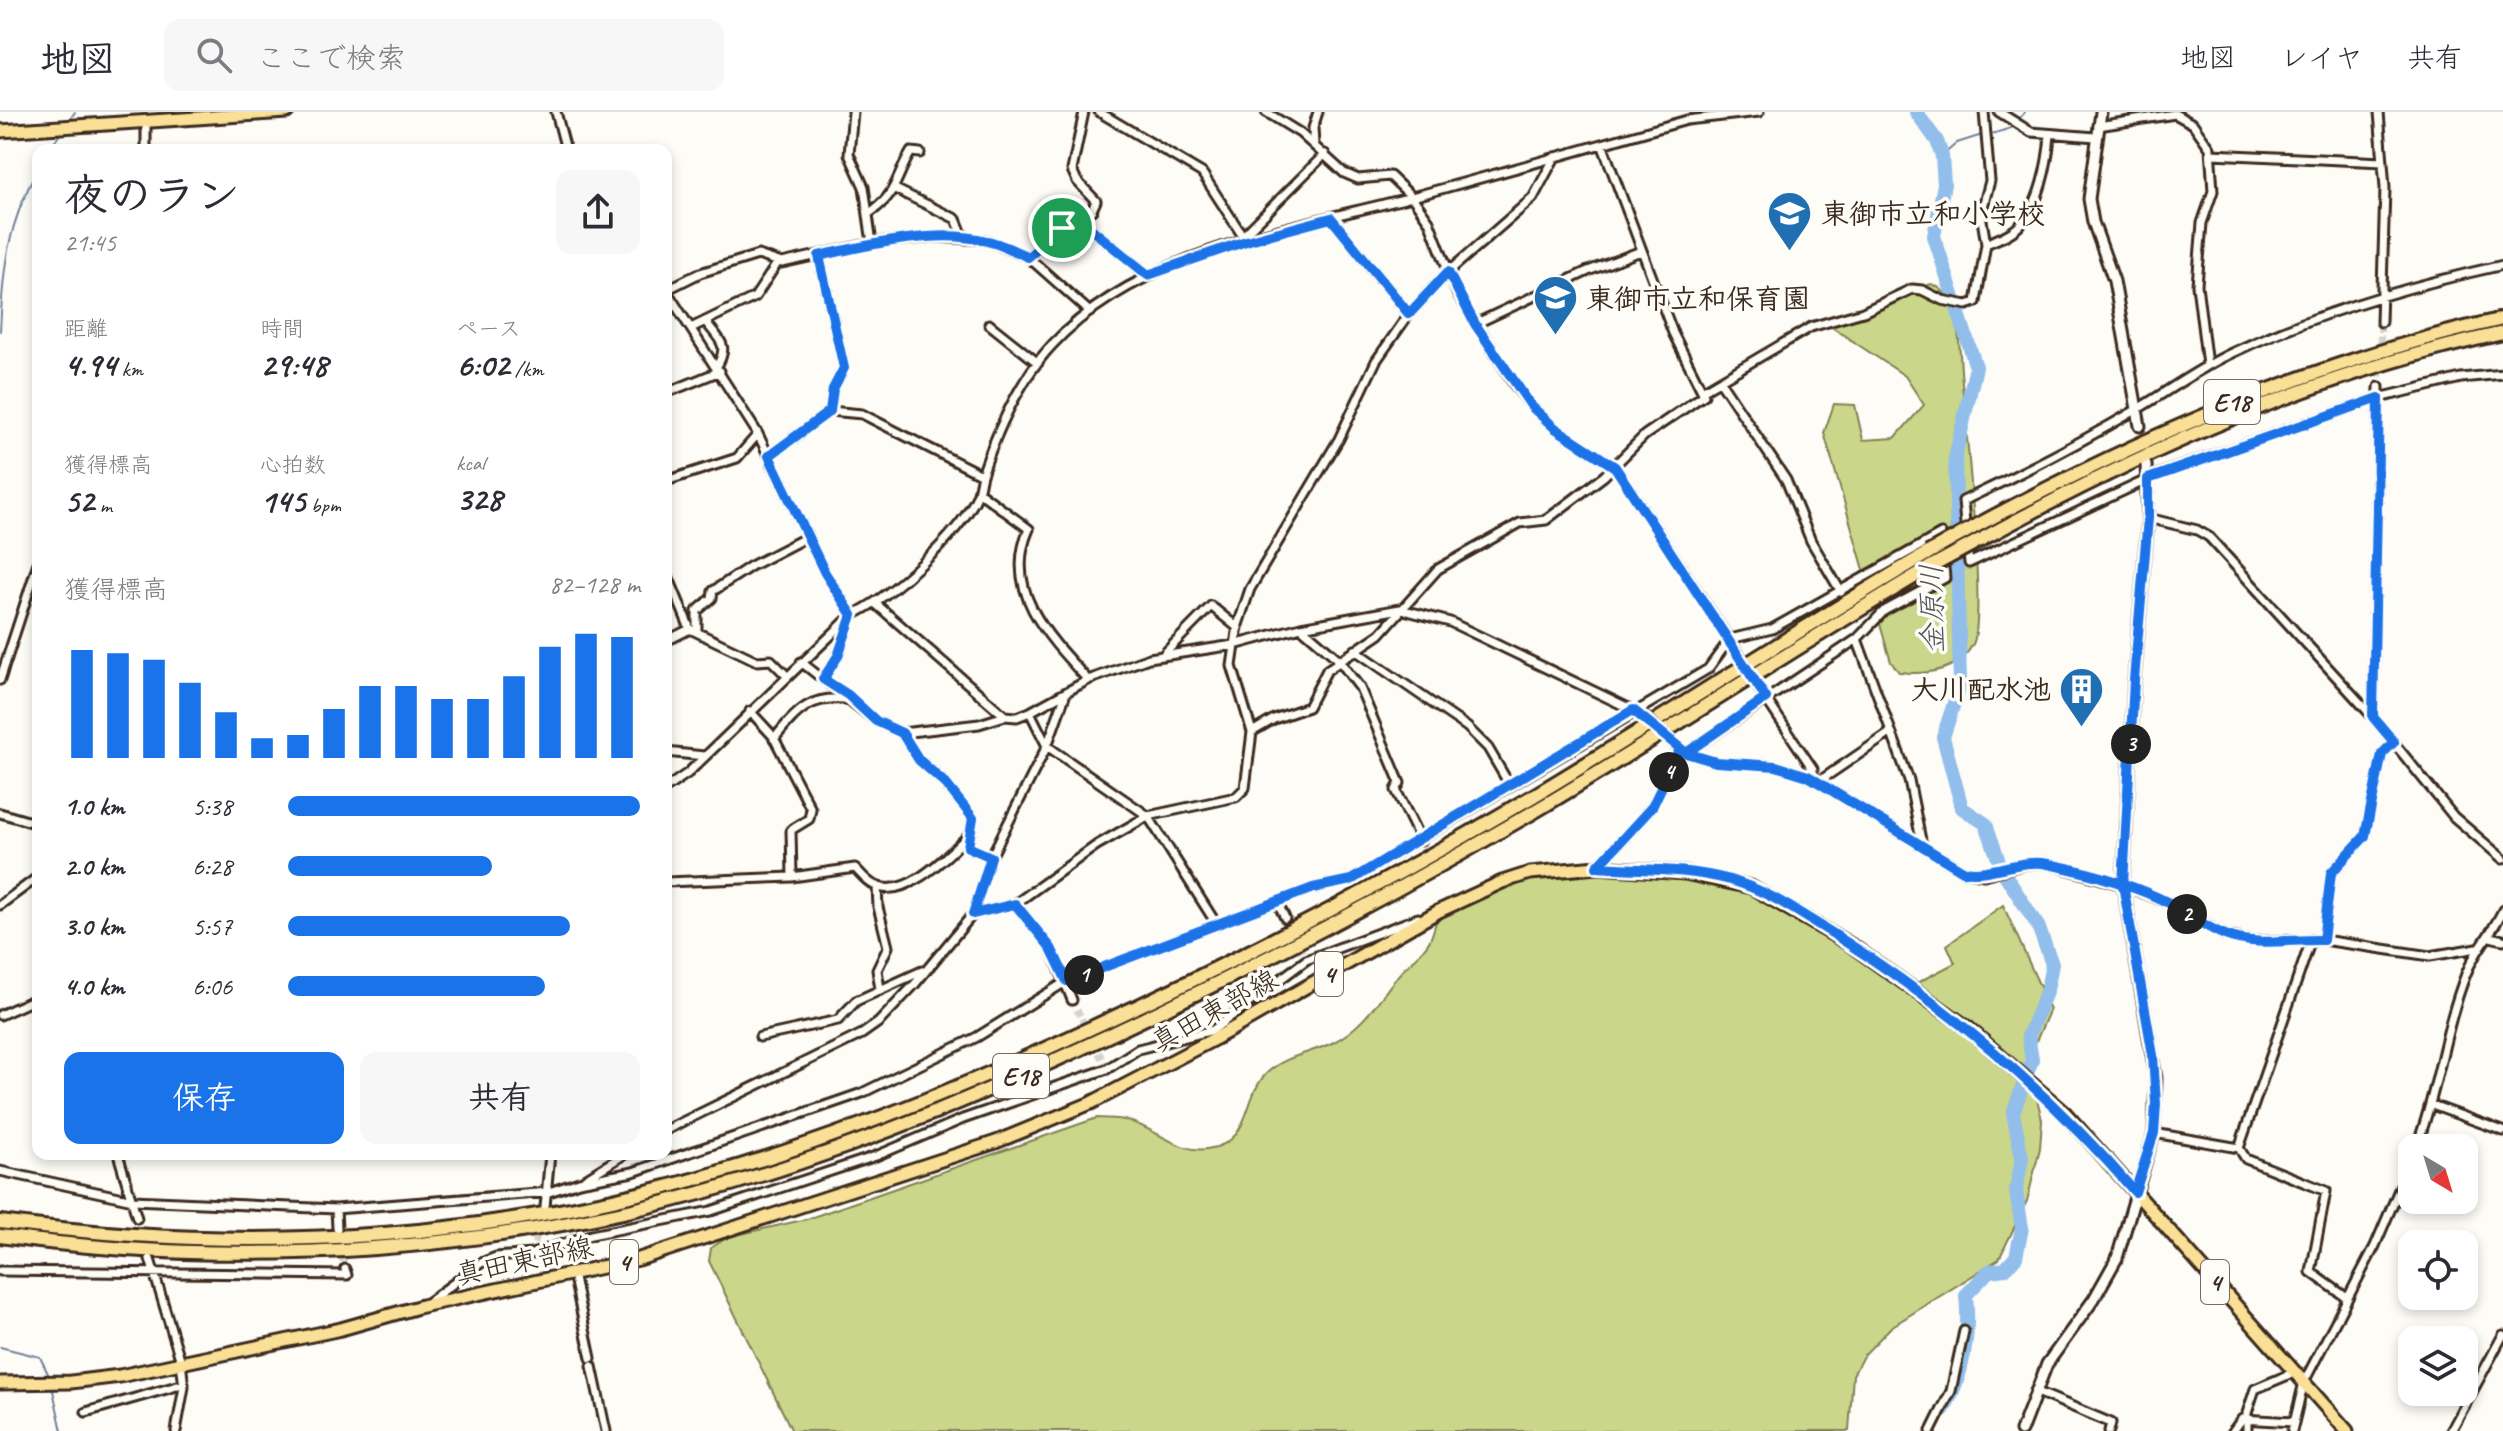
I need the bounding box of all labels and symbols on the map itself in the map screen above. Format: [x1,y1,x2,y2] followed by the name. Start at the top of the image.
[1766,189,1814,252] school or university icon: 東御市立和小学校
[1028,194,1096,262] pin
[1821,196,2045,231] place label: 東御市立和小学校
[1531,274,1579,337] school or university icon: 東御市立和保育園
[1586,281,1810,316] place label: 東御市立和保育園
[2204,380,2260,424] road number: E18
[1912,564,1952,654] water label: 金原川
[2058,665,2106,728] building icon: 大川配水池
[1911,672,2051,707] place label: 大川配水池
[2111,724,2151,764] pin: 3
[1649,752,1689,792] pin: 4
[2167,894,2207,934] pin: 2
[1315,952,1343,996] road number: 4
[1064,955,1104,995] pin: 1
[1145,961,1284,1060] street label: 真田東部線
[993,1054,1049,1098] road number: E18
[2398,1134,2478,1214] north arrow
[452,1229,596,1292] street label: 真田東部線
[610,1240,638,1284] road number: 4
[2201,1260,2229,1304] road number: 4

